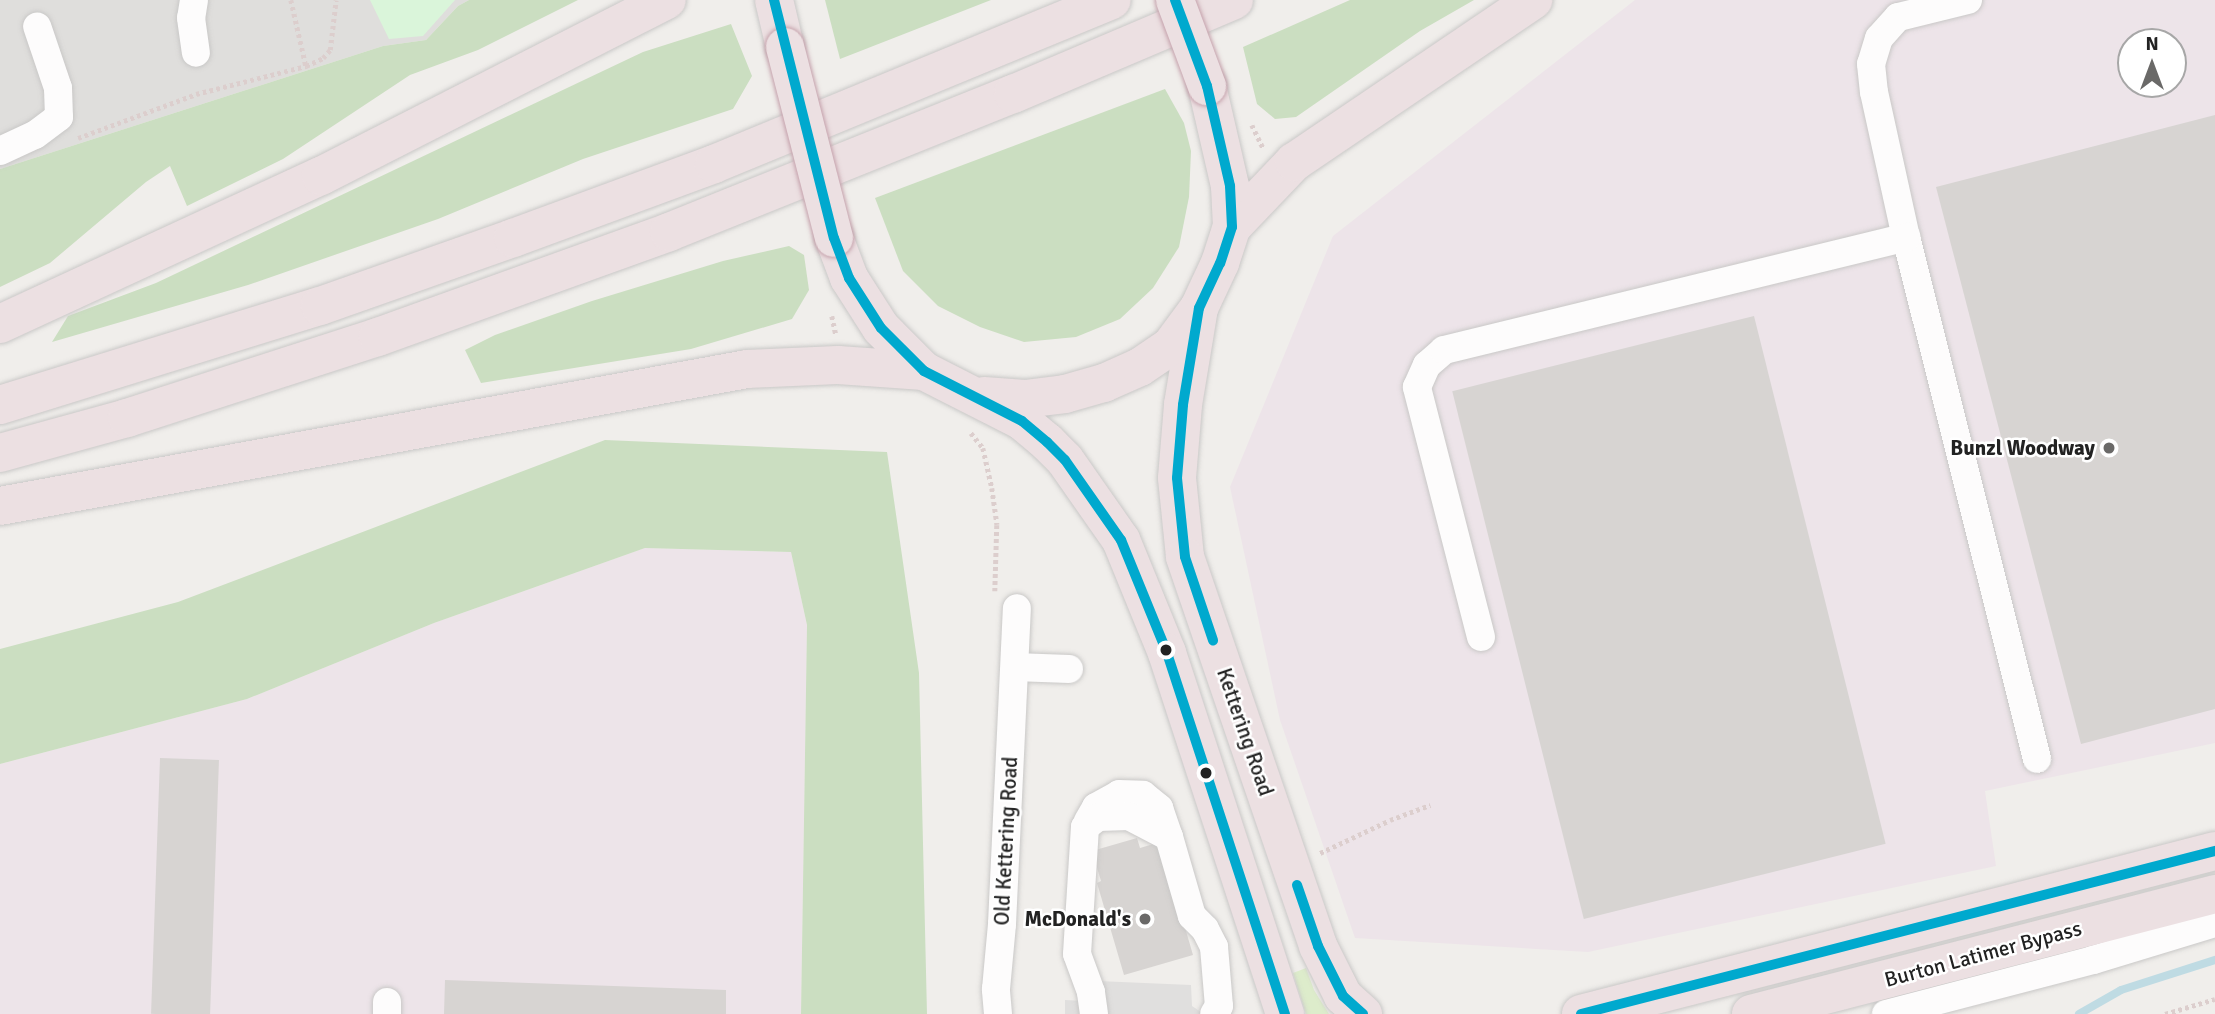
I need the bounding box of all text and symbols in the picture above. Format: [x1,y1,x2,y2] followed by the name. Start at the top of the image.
[2117,28,2187,98] north arrow
[2145,32,2159,56] text: N
[1950,435,2095,461] place label: Bunzl Woodway
[2101,440,2117,456] marker: Bunzl Woodway
[1159,643,1173,657] unlabelled marker
[1211,665,1279,799] street label: Kettering Road
[989,756,1023,926] street label: Old Kettering Road
[1199,766,1213,780] unlabelled marker
[1024,906,1131,932] place label: McDonald's
[1137,911,1153,927] marker: McDonald's
[1882,916,2084,992] street label: Burton Latimer Bypass

